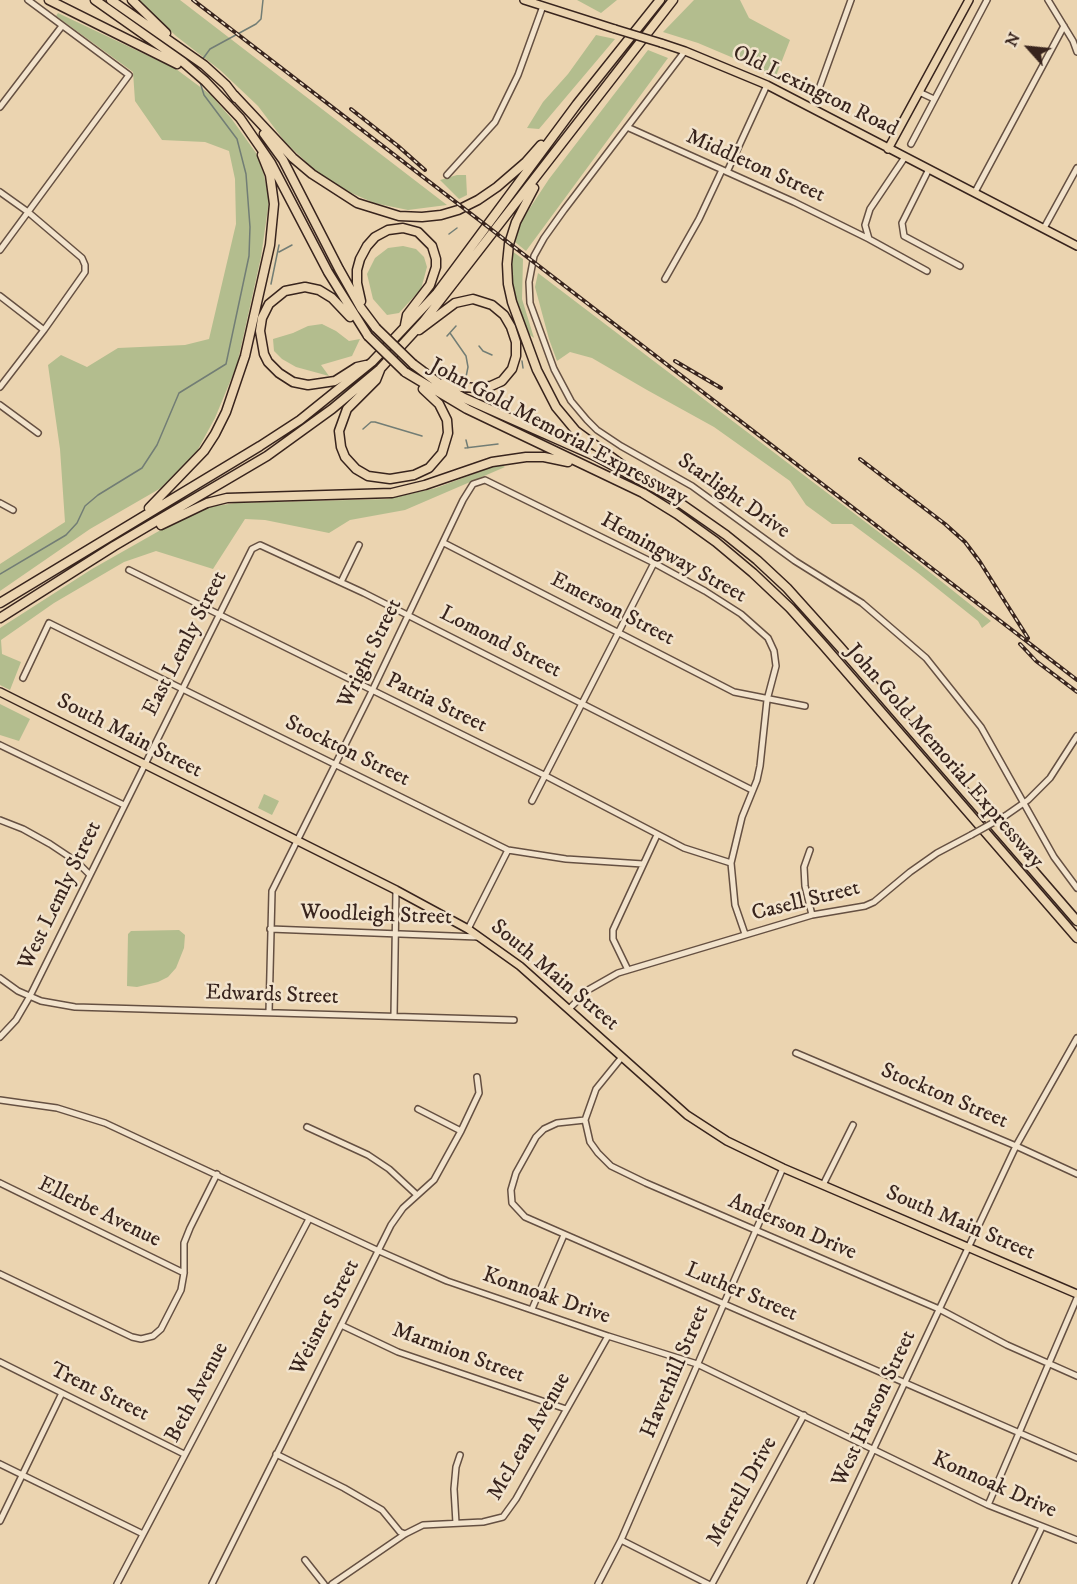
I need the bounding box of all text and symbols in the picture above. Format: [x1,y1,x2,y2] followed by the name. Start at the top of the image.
[999,18,1059,78] north arrow
[1001,29,1025,50] text: N
[728,40,902,144] street label: Old Lexington Road
[681,125,829,209] street label: Middleton Street
[424,354,692,512] street label: John Gold Memorial Expressway
[672,449,794,545] street label: Starlight Drive
[596,508,750,610] street label: Hemingway Street
[138,567,234,721] street label: East Lemly Street
[546,567,678,653] street label: Emerson Street
[333,595,409,713] street label: Wright Street
[435,601,565,685] street label: Lomond Street
[839,639,1049,875] street label: John Gold Memorial Expressway
[381,668,491,740] street label: Patria Street
[52,689,206,785] street label: South Main Street
[280,710,414,794] street label: Stockton Street
[14,817,108,975] street label: West Lemly Street
[749,876,863,928] street label: Casell Street
[300,900,452,932] street label: Woodleigh Street
[484,915,624,1037] street label: South Main Street
[205,980,339,1012] street label: Edwards Street
[876,1058,1012,1136] street label: Stockton Street
[33,1172,165,1254] street label: Ellerbe Avenue
[881,1181,1039,1267] street label: South Main Street
[724,1189,860,1267] street label: Anderson Drive
[285,1256,367,1380] street label: Weisner Street
[681,1258,801,1328] street label: Luther Street
[479,1263,613,1331] street label: Konnoak Drive
[636,1302,716,1442] street label: Haverhill Street
[388,1318,528,1390] street label: Marmion Street
[827,1327,923,1491] street label: West Harson Street
[161,1338,235,1448] street label: Beth Avenue
[45,1358,153,1428] street label: Trent Street
[483,1368,577,1506] street label: McLean Avenue
[702,1433,784,1551] street label: Merrell Drive
[928,1447,1060,1525] street label: Konnoak Drive

